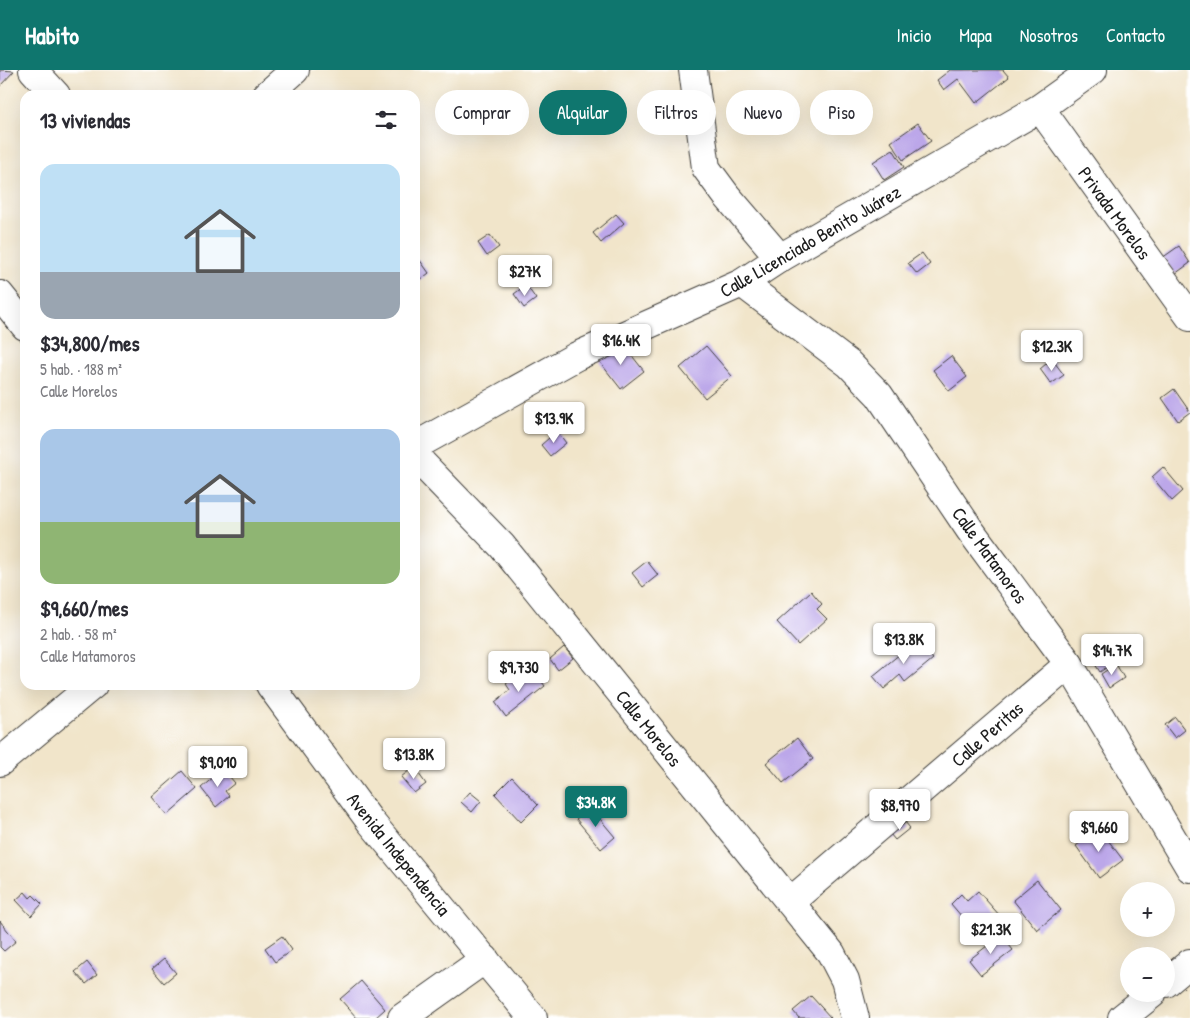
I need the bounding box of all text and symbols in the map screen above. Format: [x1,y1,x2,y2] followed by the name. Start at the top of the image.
[25,19,79,51] text: Habito
[897,23,931,48] text: Inicio
[959,23,992,48] text: Mapa
[1020,23,1078,48] text: Nosotros
[1106,23,1165,48] text: Contacto
[435,90,529,135] chip: Comprar
[539,90,627,135] chip: Alquilar
[637,90,716,135] chip: Filtros
[726,90,800,135] chip: Nuevo
[810,90,873,135] chip: Piso
[40,106,130,135] text: 13 viviendas
[372,106,400,134] icon: filters
[1072,161,1158,265] street label: Privada Morelos
[715,178,905,304] street label: Calle Licenciado Benito Juárez
[175,196,265,286] icon: home
[495,254,555,297] pin: $27K
[509,260,541,282] text: $27K
[580,324,662,366] pin: $16.4K
[40,329,140,358] text: $34,800/mes
[602,329,640,351] text: $16.4K
[1011,330,1093,372] pin: $12.3K
[1032,335,1072,357] text: $12.3K
[40,358,122,380] text: 5 hab. · 188 m²
[40,380,117,402] text: Calle Morelos
[513,402,595,444] pin: $13.9K
[535,407,573,429] text: $13.9K
[175,461,265,551] icon: home
[946,501,1034,609] street label: Calle Matamoros
[40,594,128,623] text: $9,660/mes
[863,622,945,665] pin: $13.8K
[40,623,117,645] text: 2 hab. · 58 m²
[884,628,924,650] text: $13.8K
[1071,634,1153,676] pin: $14.7K
[1092,639,1132,661] text: $14.7K
[40,645,136,667] text: Calle Matamoros
[478,650,560,693] pin: $9,730
[499,656,539,678] text: $9,730
[610,684,688,772] street label: Calle Morelos
[945,695,1029,773] street label: Calle Peritas
[373,738,455,780] pin: $13.8K
[394,743,434,765] text: $13.8K
[177,746,259,788] pin: $9,010
[199,751,237,773] text: $9,010
[555,786,637,828] pin: $34.8K
[341,787,457,921] street label: Avenida Independencia
[859,788,941,831] pin: $8,970
[576,791,616,813] text: $34.8K
[880,794,920,816] text: $8,970
[1058,810,1140,853] pin: $9,660
[1080,816,1118,838] text: $9,660
[1120,882,1175,1002] map controls
[1120,882,1175,937] button: +
[950,912,1032,955] pin: $21.3K
[971,918,1011,940] text: $21.3K
[1120,947,1175,1002] button: −

